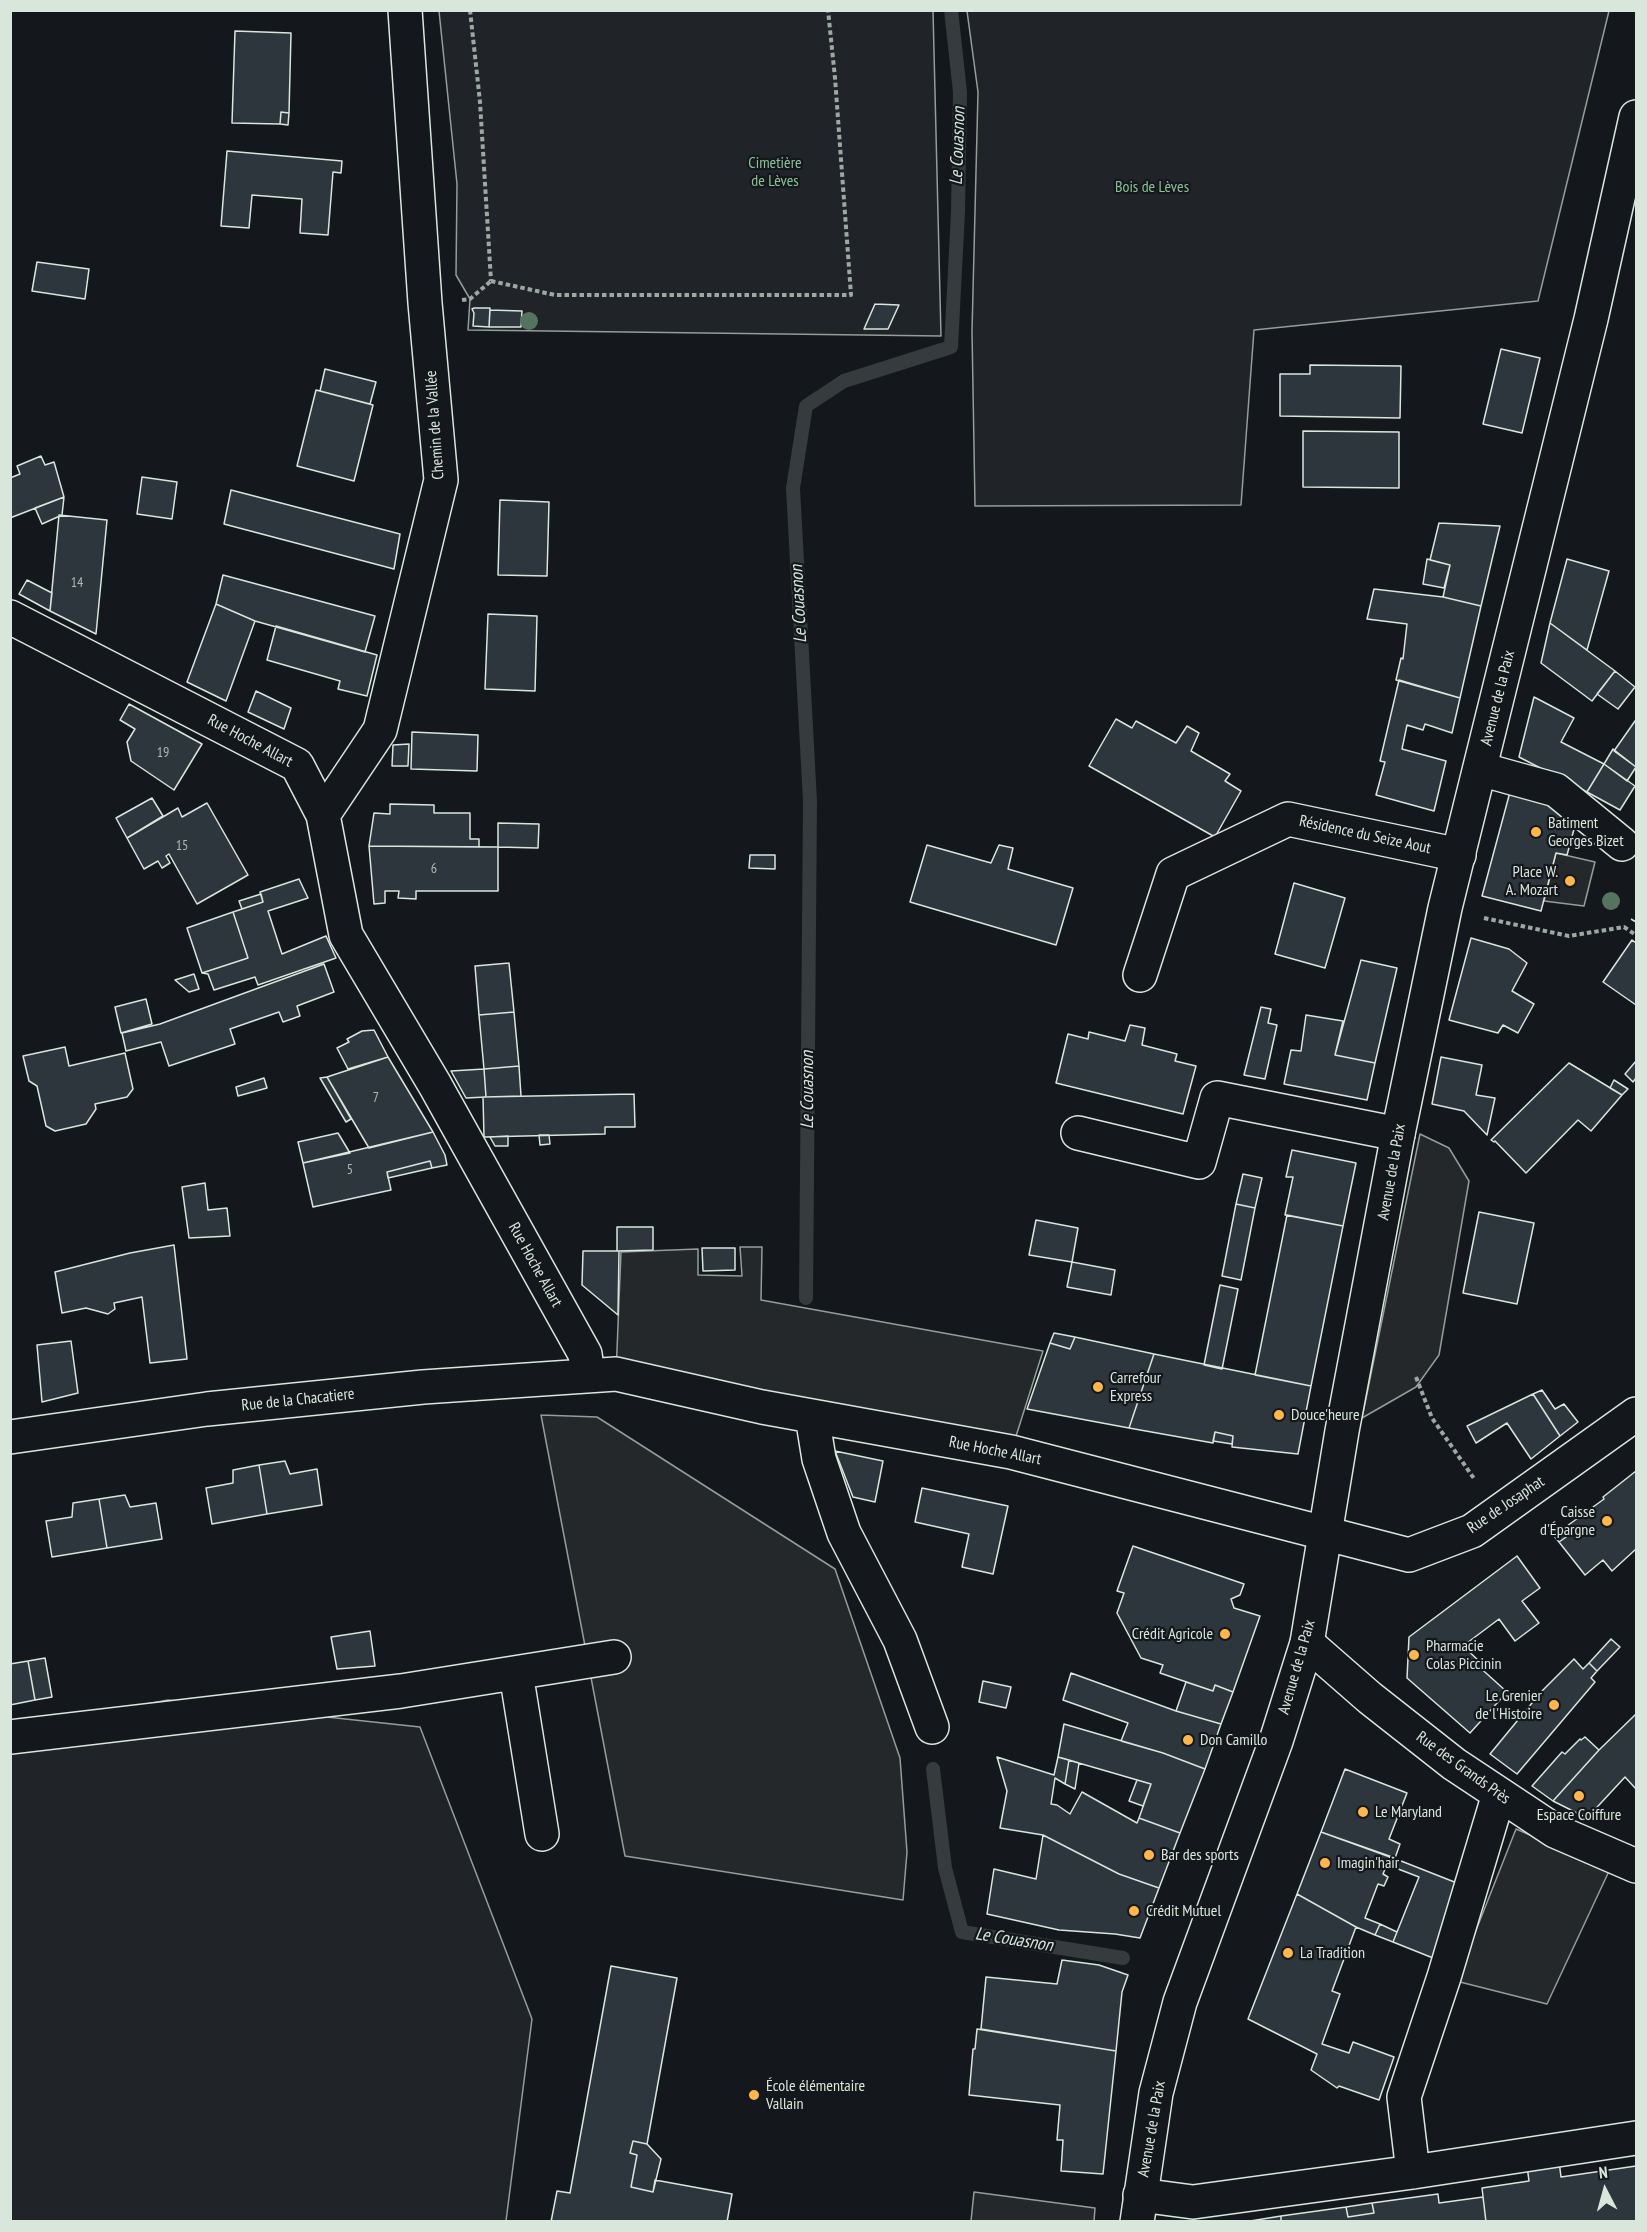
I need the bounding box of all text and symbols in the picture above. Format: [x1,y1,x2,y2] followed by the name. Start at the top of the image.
[946,107,970,185] water label: Le Couasnon
[748,153,802,191] park label: Cimetière de Lèves
[1115,177,1189,197] park label: Bois de Lèves
[422,370,448,480] street label: Chemin de la Vallée
[786,564,812,644] water label: Le Couasnon
[71,575,83,591] house number: 14
[1477,648,1519,748] street label: Avenue de la Paix
[204,711,296,771] street label: Rue Hoche Allart
[157,745,169,761] house number: 19
[1297,812,1433,858] street label: Résidence du Seize Aout
[1548,813,1624,851] place label: Batiment Georges Bizet
[1529,825,1543,839] marker: Batiment Georges Bizet
[176,838,188,854] house number: 15
[431,861,437,877] house number: 6
[1506,862,1558,900] place label: Place W. A. Mozart
[1563,874,1577,888] marker: Place W. A. Mozart
[797,1051,819,1129] water label: Le Couasnon
[373,1090,379,1106] house number: 7
[1374,1122,1410,1222] street label: Avenue de la Paix
[347,1162,353,1178] house number: 5
[504,1219,566,1311] street label: Rue Hoche Allart
[1110,1368,1161,1406] place label: Carrefour Express
[1091,1380,1105,1394] marker: Carrefour Express
[241,1385,355,1415] street label: Rue de la Chacatiere
[1291,1405,1360,1425] place label: Douce'heure
[1272,1408,1286,1422] marker: Douce'heure
[947,1433,1043,1469] street label: Rue Hoche Allart
[1464,1472,1548,1538] street label: Rue de Josaphat
[1540,1502,1595,1540] place label: Caisse d'Épargne
[1600,1514,1614,1528] marker: Caisse d'Épargne
[1274,1617,1320,1717] street label: Avenue de la Paix
[1132,1624,1213,1644] place label: Crédit Agricole
[1218,1627,1232,1641] marker: Crédit Agricole
[1426,1636,1502,1674] place label: Pharmacie Colas Piccinin
[1407,1648,1421,1662] marker: Pharmacie Colas Piccinin
[1475,1686,1542,1724] place label: Le Grenier de l'Histoire
[1547,1698,1561,1712] marker: Le Grenier de l'Histoire
[1412,1727,1514,1809] street label: Rue des Grands Près
[1200,1730,1268,1750] place label: Don Camillo
[1181,1733,1195,1747] marker: Don Camillo
[1572,1789,1586,1803] marker: Espace Coiffure
[1375,1802,1442,1822] place label: Le Maryland
[1356,1805,1370,1819] marker: Le Maryland
[1537,1805,1621,1825] place label: Espace Coiffure
[1161,1845,1239,1865] place label: Bar des sports
[1142,1848,1156,1862] marker: Bar des sports
[1337,1853,1399,1873] place label: Imagin'hair
[1318,1856,1332,1870] marker: Imagin'hair
[1146,1901,1221,1921] place label: Crédit Mutuel
[1127,1904,1141,1918] marker: Crédit Mutuel
[974,1923,1054,1957] water label: Le Couasnon
[1300,1943,1365,1963] place label: La Tradition
[1281,1946,1295,1960] marker: La Tradition
[766,2076,865,2114] place label: École élémentaire Vallain
[1134,2079,1170,2179] street label: Avenue de la Paix
[747,2088,761,2102] marker: École élémentaire Vallain
[1575,2160,1635,2220] north arrow
[1598,2162,1608,2182] text: N

